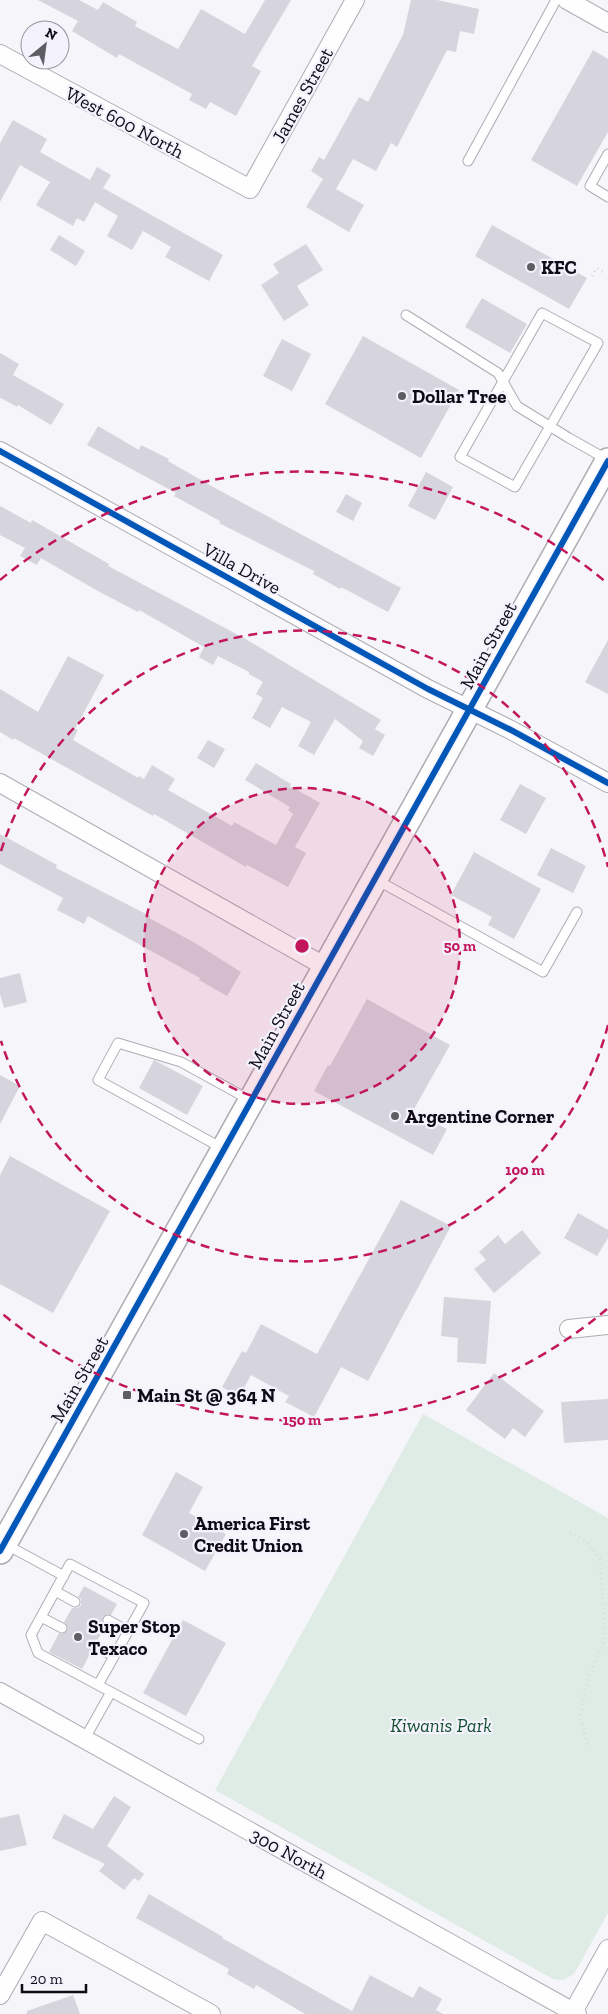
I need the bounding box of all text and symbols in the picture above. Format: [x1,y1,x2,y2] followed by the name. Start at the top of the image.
[20,20,70,70] north arrow
[42,24,60,44] text: N
[267,44,338,147] street label: James Street
[62,82,188,163] street label: West 600 North
[541,256,577,279] place label: KFC
[525,261,537,273] marker: KFC
[412,385,506,408] place label: Dollar Tree
[396,390,408,402] marker: Dollar Tree
[198,537,285,599] street label: Villa Drive
[455,598,522,693] street label: Main Street
[293,937,311,955] centre of rings
[444,937,476,955] text: 50 m
[243,978,310,1073] street label: Main Street
[405,1105,555,1128] place label: Argentine Corner
[389,1110,401,1122] marker: Argentine Corner
[505,1161,545,1179] text: 100 m
[45,1332,113,1427] street label: Main Street
[137,1384,275,1407] place label: Main St @ 364 N
[121,1389,133,1401] marker: Main St @ 364 N
[283,1411,321,1429] text: 150 m
[194,1512,311,1557] place label: America First Credit Union
[178,1528,190,1540] marker: America First Credit Union
[88,1615,180,1660] place label: Super Stop Texaco
[72,1631,84,1643] marker: Super Stop Texaco
[390,1714,492,1737] park label: Kiwanis Park
[246,1823,332,1884] street label: 300 North
[22,1962,86,1994] scale bar
[30,1970,63,1988] text: 20 m

